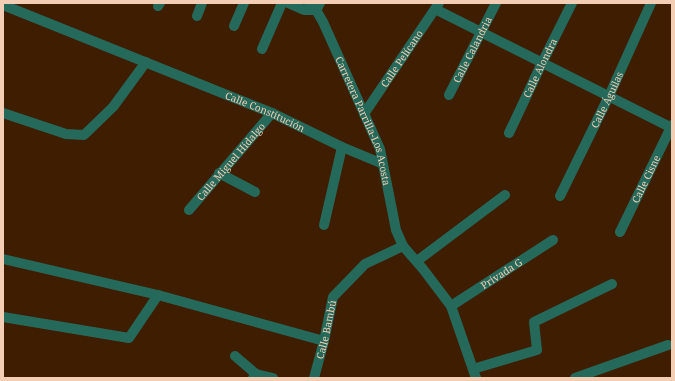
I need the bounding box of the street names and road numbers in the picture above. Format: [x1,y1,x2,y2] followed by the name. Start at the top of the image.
[449,14,495,85] street label: Calle Calandria
[377,27,426,90] street label: Calle Pelícano
[520,35,560,100] street label: Calle Alondra
[332,54,394,187] street label: Carretera Parrilla-Los Acosta
[587,69,626,130] street label: Calle Águilas
[223,88,308,135] street label: Calle Constitución
[193,119,268,203] street label: Calle Miguel Hidalgo
[628,153,663,205] street label: Calle Cisne
[478,255,525,292] street label: Privada G
[312,298,339,361] street label: Calle Bambú

